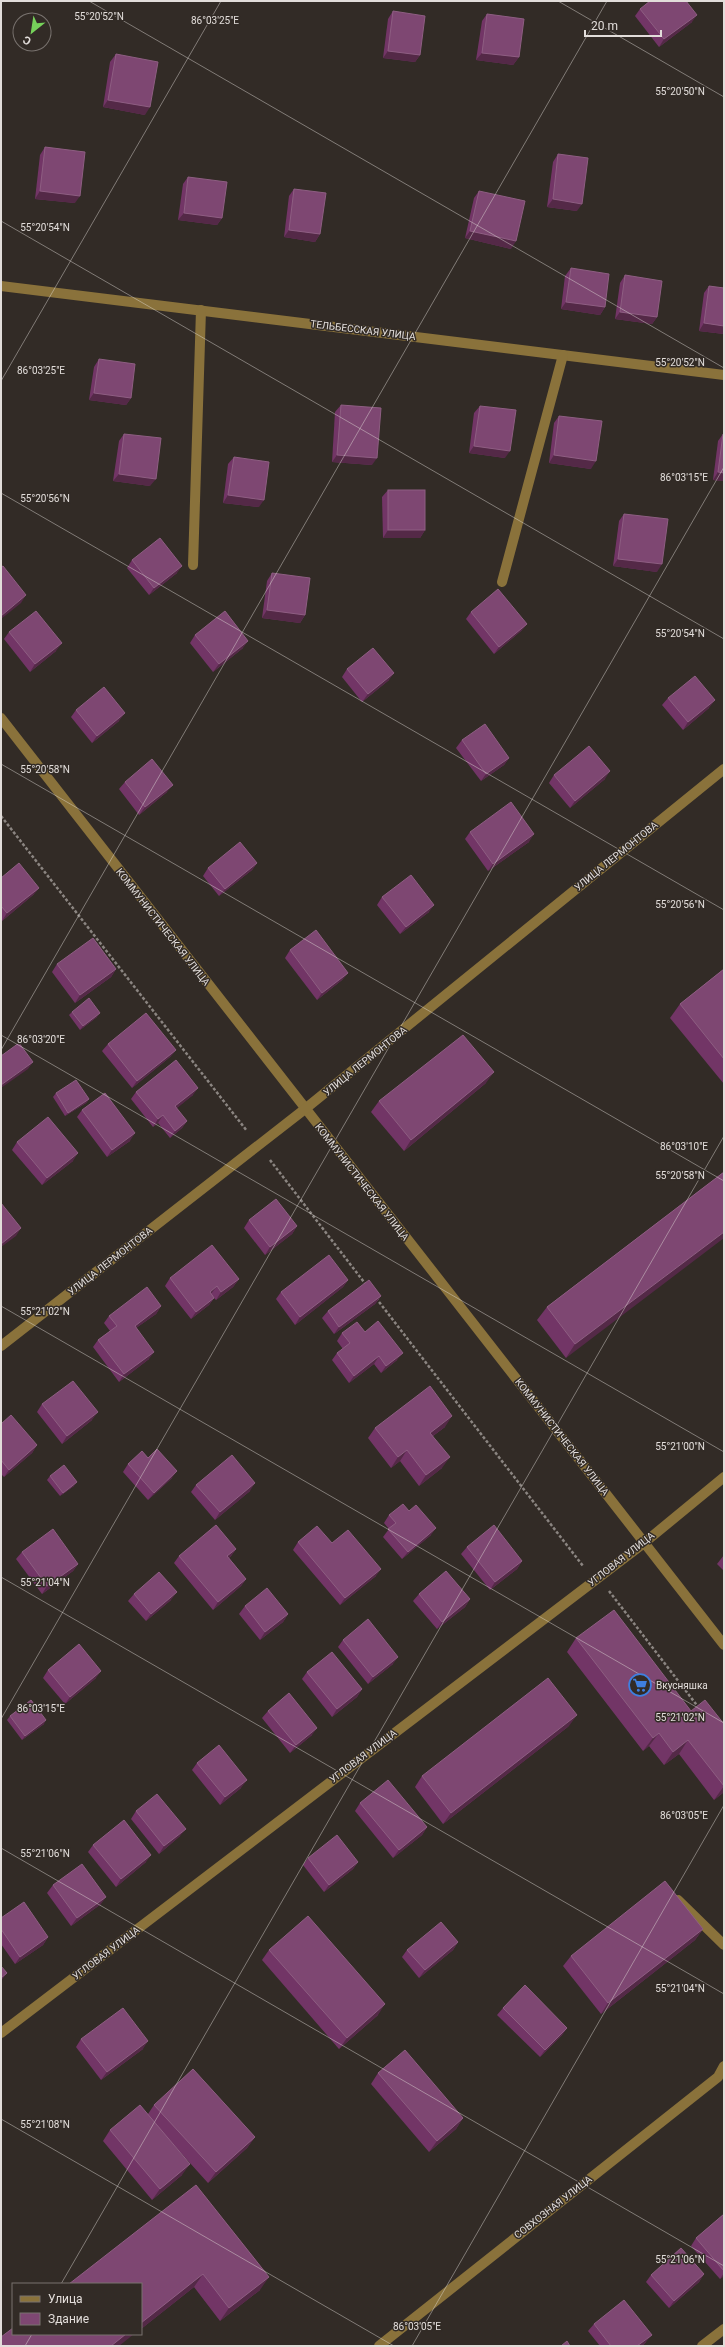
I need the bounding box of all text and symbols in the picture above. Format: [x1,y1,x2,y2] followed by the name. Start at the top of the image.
[74,11,124,22] text: 55°20'52"N
[12,12,52,52] north arrow
[585,12,661,38] scale bar
[191,15,239,26] text: 86°03'25"E
[591,19,618,33] text: 20 m
[21,33,34,48] text: С
[655,86,705,97] text: 55°20'50"N
[20,222,70,233] text: 55°20'54"N
[310,318,417,342] street label: ТЕЛЬБЕССКАЯ УЛИЦА
[655,357,705,368] text: 55°20'52"N
[17,365,65,376] text: 86°03'25"E
[660,472,708,483] text: 86°03'15"E
[20,493,70,504] text: 55°20'56"N
[655,628,705,639] text: 55°20'54"N
[20,764,70,775] text: 55°20'58"N
[572,819,660,893] street label: УЛИЦА ЛЕРМОНТОВА
[114,866,212,988] street label: КОММУНИСТИЧЕСКАЯ УЛИЦА
[655,899,705,910] text: 55°20'56"N
[321,1024,409,1098] street label: УЛИЦА ЛЕРМОНТОВА
[17,1034,65,1045] text: 86°03'20"E
[313,1121,411,1243] street label: КОММУНИСТИЧЕСКАЯ УЛИЦА
[660,1141,708,1152] text: 86°03'10"E
[655,1170,705,1181] text: 55°20'58"N
[66,1224,155,1297] street label: УЛИЦА ЛЕРМОНТОВА
[20,1306,70,1317] text: 55°21'02"N
[513,1376,611,1498] street label: КОММУНИСТИЧЕСКАЯ УЛИЦА
[655,1441,705,1452] text: 55°21'00"N
[586,1529,657,1588] street label: УГЛОВАЯ УЛИЦА
[20,1577,70,1588] text: 55°21'04"N
[627,1672,653,1698] supermarket icon: Вкусняшка
[656,1680,708,1691] place label: Вкусняшка
[17,1703,65,1714] text: 86°03'15"E
[655,1712,705,1723] text: 55°21'02"N
[327,1727,399,1785] street label: УГЛОВАЯ УЛИЦА
[660,1810,708,1821] text: 86°03'05"E
[20,1848,70,1859] text: 55°21'06"N
[70,1924,142,1982] street label: УГЛОВАЯ УЛИЦА
[655,1983,705,1994] text: 55°21'04"N
[20,2119,70,2130] text: 55°21'08"N
[512,2173,594,2241] street label: СОВХОЗНАЯ УЛИЦА
[655,2254,705,2265] text: 55°21'06"N
[12,2283,142,2335] legend
[48,2292,83,2306] text: Улица
[48,2312,89,2326] text: Здание
[393,2321,441,2332] text: 86°03'05"E

